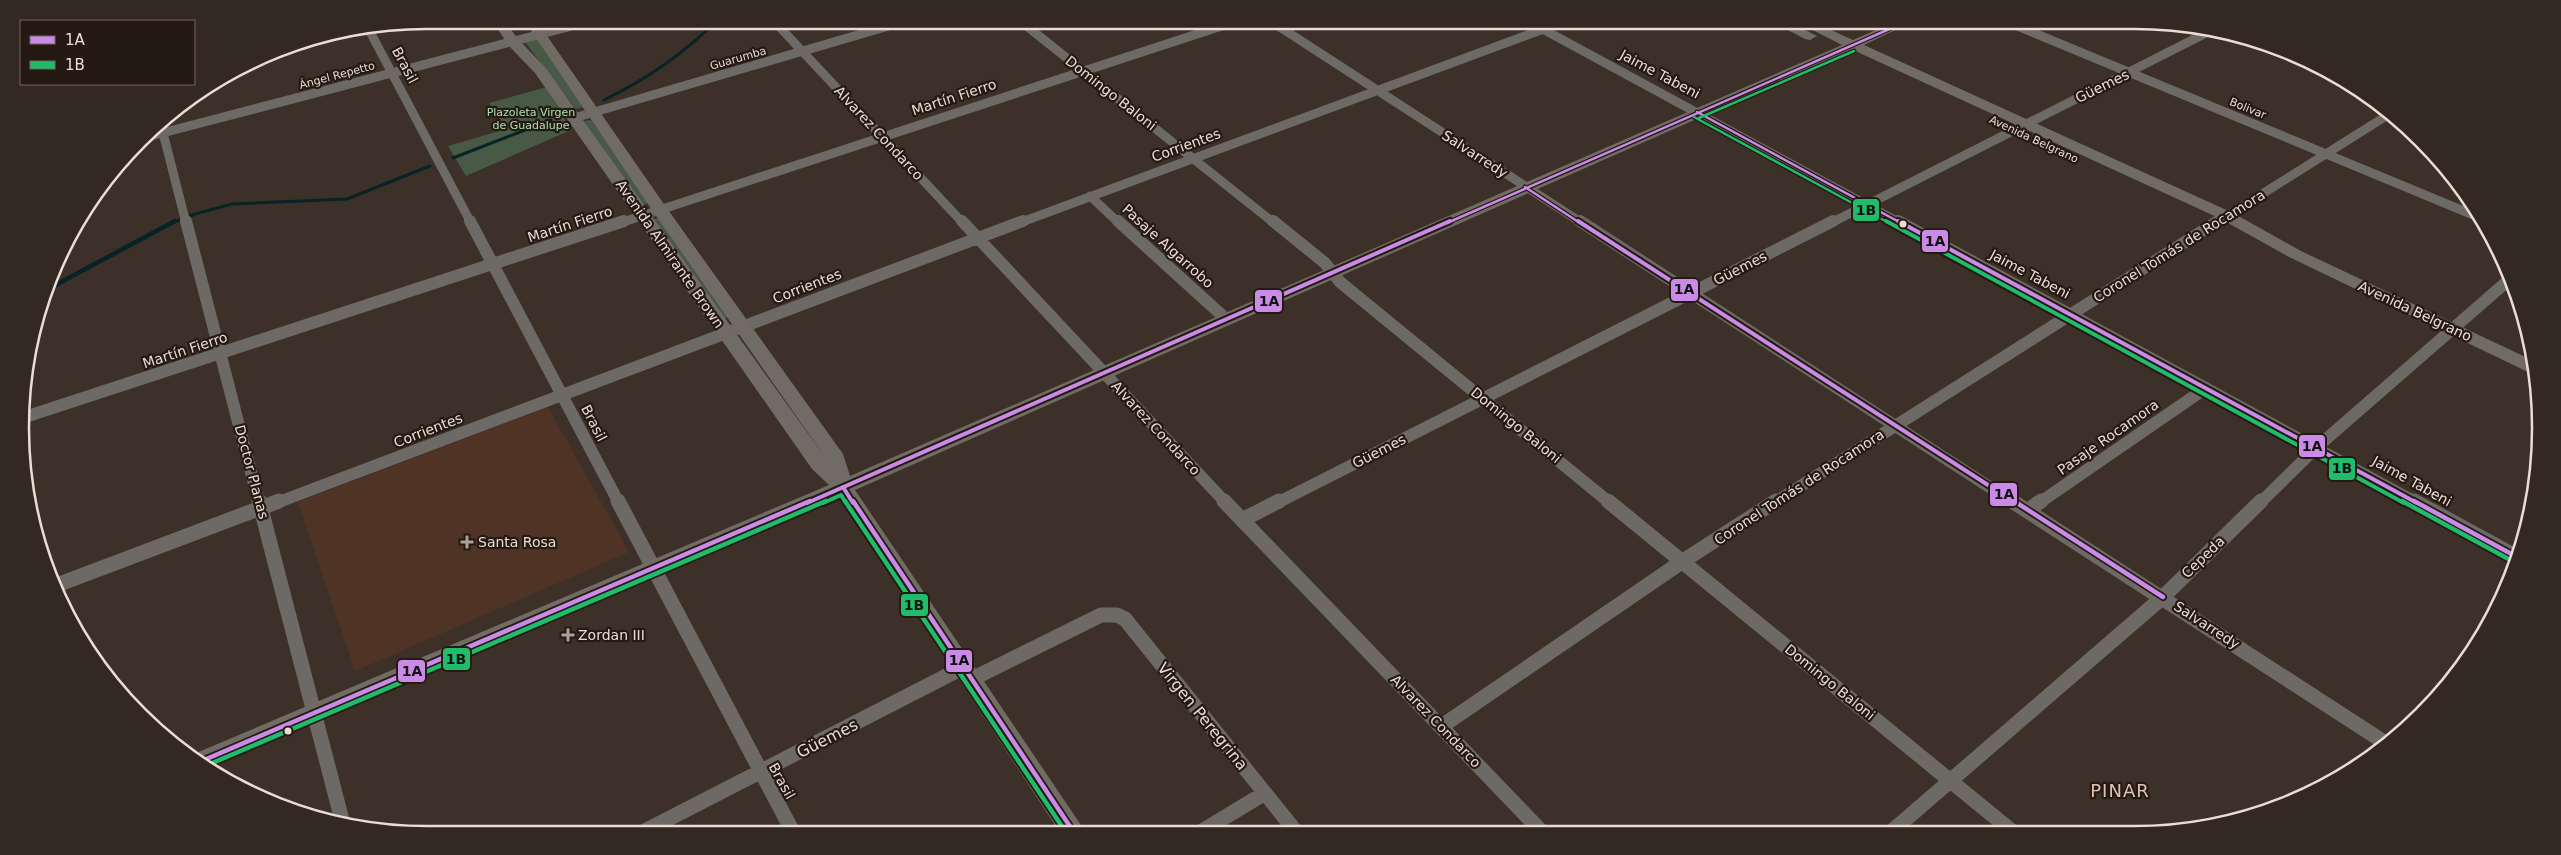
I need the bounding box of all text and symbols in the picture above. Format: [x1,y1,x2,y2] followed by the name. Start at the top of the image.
[20,20,195,85] legend
[65,31,86,49] text: 1A
[389,44,421,86] street label: Brasil
[708,44,768,73] street label: Guarumba
[1616,46,1703,102] street label: Jaime Tabeni
[1062,53,1160,133] street label: Domingo Baloni
[65,56,85,74] text: 1B
[298,59,377,92] street label: Ángel Repetto
[2072,66,2132,106] street label: Güemes
[910,76,998,118] street label: Martín Fierro
[831,83,927,183] street label: Alvarez Condarco
[2228,95,2268,122] street label: Bolivar
[487,106,575,132] park label: Plazoleta Virgen de Guadalupe
[1987,113,2081,166] street label: Avenida Belgrano
[1149,125,1223,165] street label: Corrientes
[1439,127,1511,181] street label: Salvarredy
[613,177,727,331] street label: Avenida Almirante Brown
[2090,186,2268,306] street label: Coronel Tomás de Rocamora
[1852,198,1880,222] line badge: 1B
[1119,201,1217,291] street label: Pasaje Algarrobo
[1856,202,1876,218] text: 1B
[526,203,614,245] street label: Martín Fierro
[1898,219,1908,229] unlabelled marker
[1921,229,1949,253] line badge: 1A
[1925,233,1945,249] text: 1A
[1986,246,2073,302] street label: Jaime Tabeni
[1711,248,1769,288] street label: Güemes
[770,266,844,306] street label: Corrientes
[1670,278,1699,302] line badge: 1A
[2356,278,2474,344] street label: Avenida Belgrano
[1674,281,1694,297] text: 1A
[1254,289,1283,313] line badge: 1A
[1259,293,1279,309] text: 1A
[141,329,229,371] street label: Martín Fierro
[1108,378,1204,478] street label: Alvarez Condarco
[1468,384,1564,466] street label: Domingo Baloni
[2054,396,2162,478] street label: Pasaje Rocamora
[578,402,610,444] street label: Brasil
[391,410,465,450] street label: Corrientes
[232,423,272,521] street label: Doctor Planas
[1711,426,1887,548] street label: Coronel Tomás de Rocamora
[1350,431,1408,471] street label: Güemes
[2298,434,2326,458] line badge: 1A
[2302,438,2322,454] text: 1A
[2369,452,2455,509] street label: Jaime Tabeni
[2328,457,2356,481] line badge: 1B
[2332,460,2352,476] text: 1B
[1989,482,2018,507] line badge: 1A
[1994,486,2014,502] text: 1A
[2178,533,2228,581] street label: Cepeda
[478,534,556,550] place label: Santa Rosa
[460,535,474,549] marker: Santa Rosa
[900,593,929,617] line badge: 1B
[904,597,924,613] text: 1B
[2171,598,2243,652] street label: Salvarredy
[578,627,645,643] place label: Zordan III
[562,629,574,641] marker: Zordan III
[1782,641,1878,723] street label: Domingo Baloni
[442,647,471,671] line badge: 1B
[945,649,973,673] line badge: 1A
[446,651,466,667] text: 1B
[949,652,969,668] text: 1A
[397,659,426,683] line badge: 1A
[1153,659,1252,774] street label: Virgen Peregrina
[402,663,422,679] text: 1A
[1388,671,1484,771] street label: Alvarez Condarco
[793,715,861,762] street label: Güemes
[283,726,293,736] unlabelled marker
[766,760,798,802] street label: Brasil
[2090,780,2150,801] district label: PINAR

